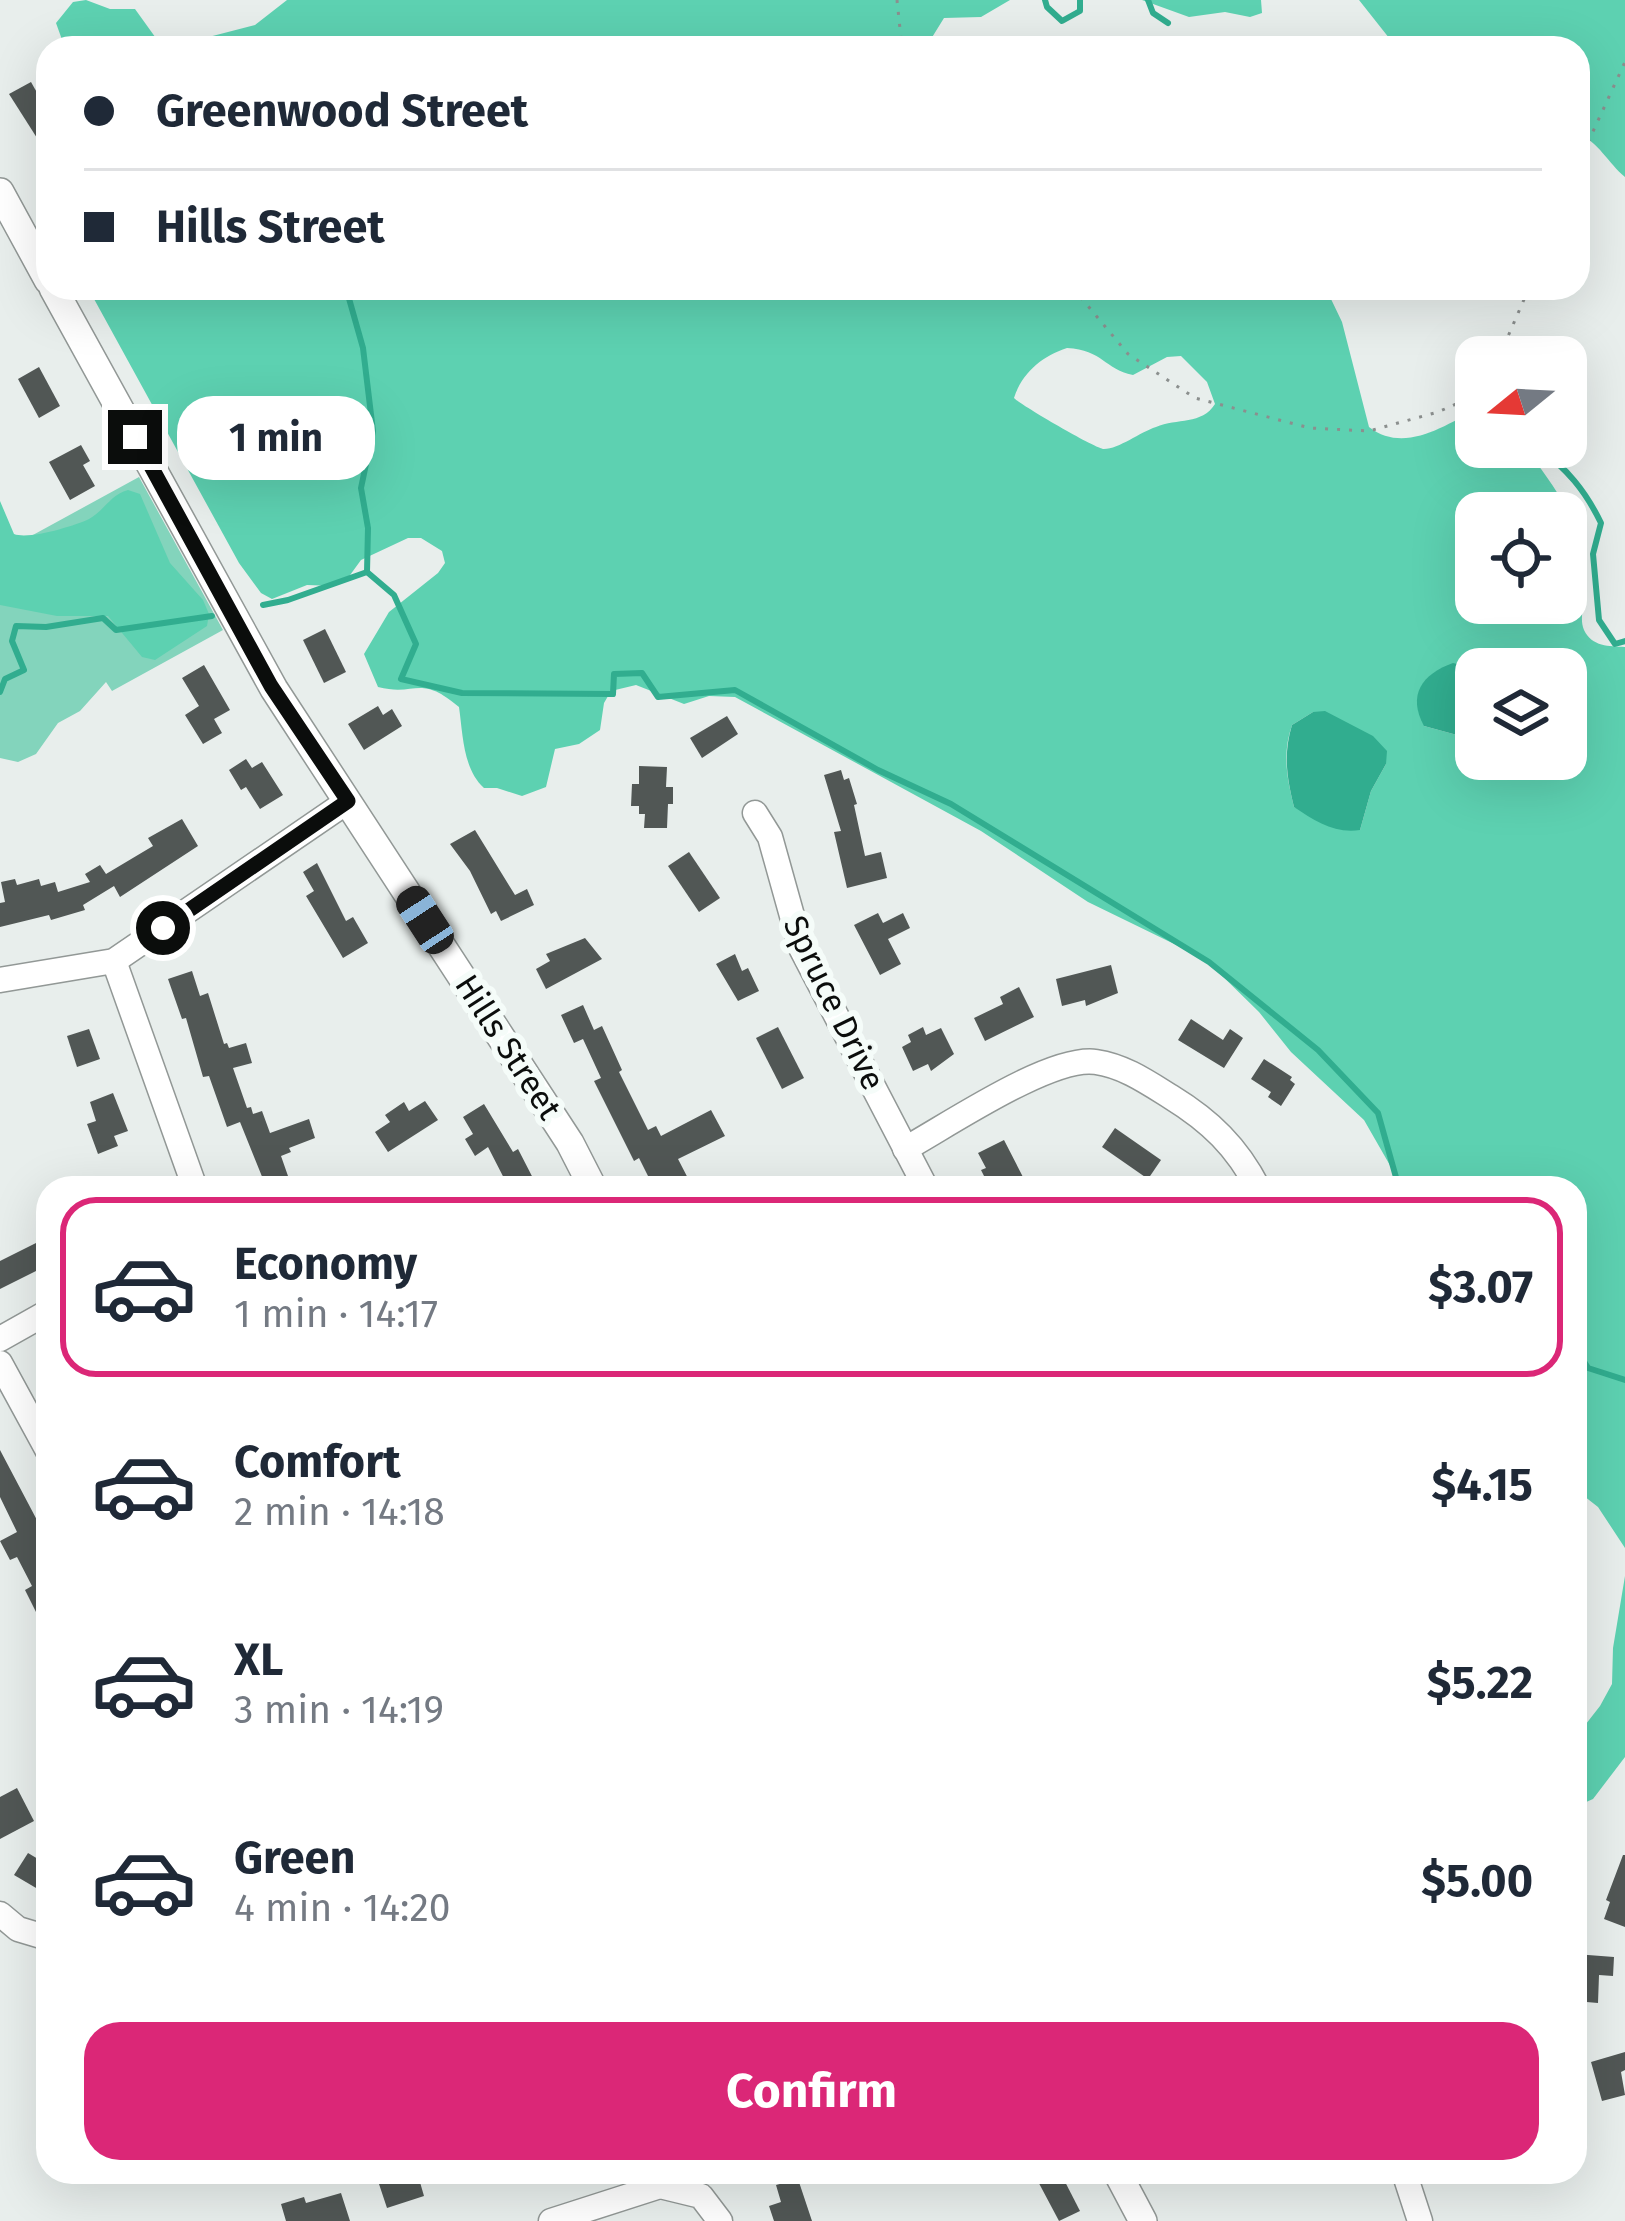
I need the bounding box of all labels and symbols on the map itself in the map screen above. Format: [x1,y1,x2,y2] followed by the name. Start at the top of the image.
[1455,336,1587,468] north arrow
[177,395,375,479] callout: 1 min
[108,410,162,464] route end
[390,880,460,960] car
[136,901,190,955] route start
[775,909,893,1097] street label: Spruce Drive
[446,967,570,1127] street label: Hills Street

